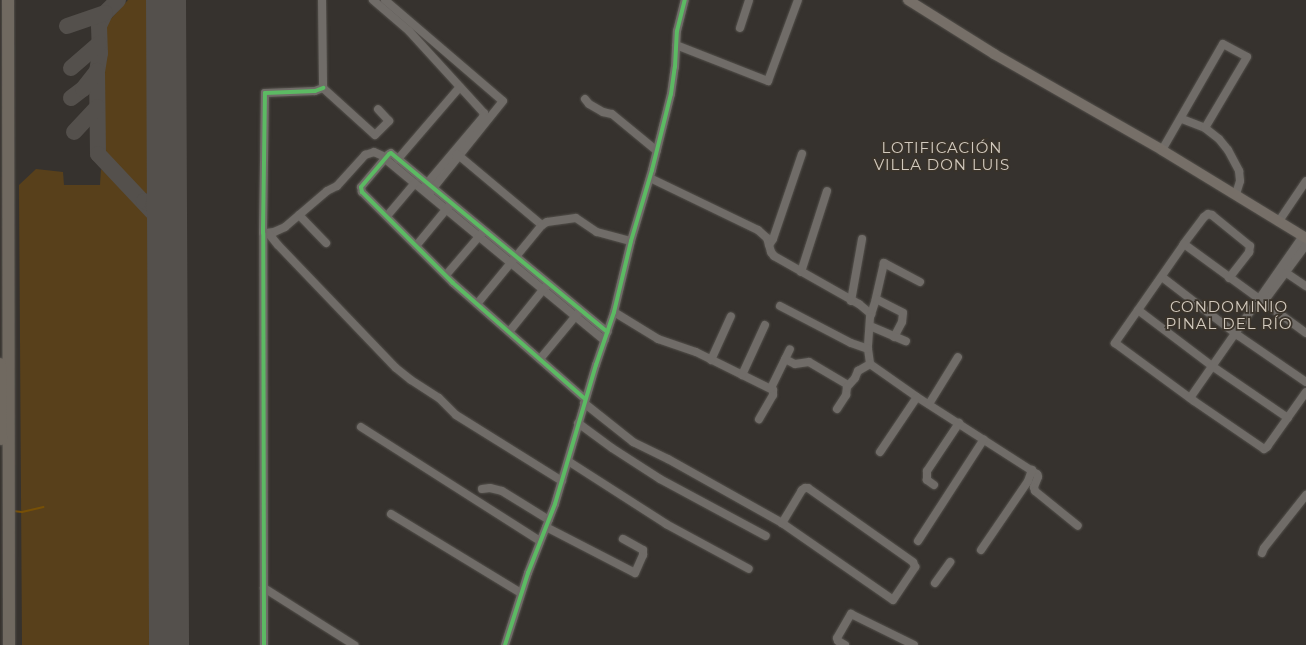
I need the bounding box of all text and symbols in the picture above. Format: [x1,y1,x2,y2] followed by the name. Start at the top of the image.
[874,138,1010,173] district label: LOTIFICACIÓN VILLA DON LUIS
[1165,297,1293,332] district label: CONDOMINIO PINAL DEL RÍO

